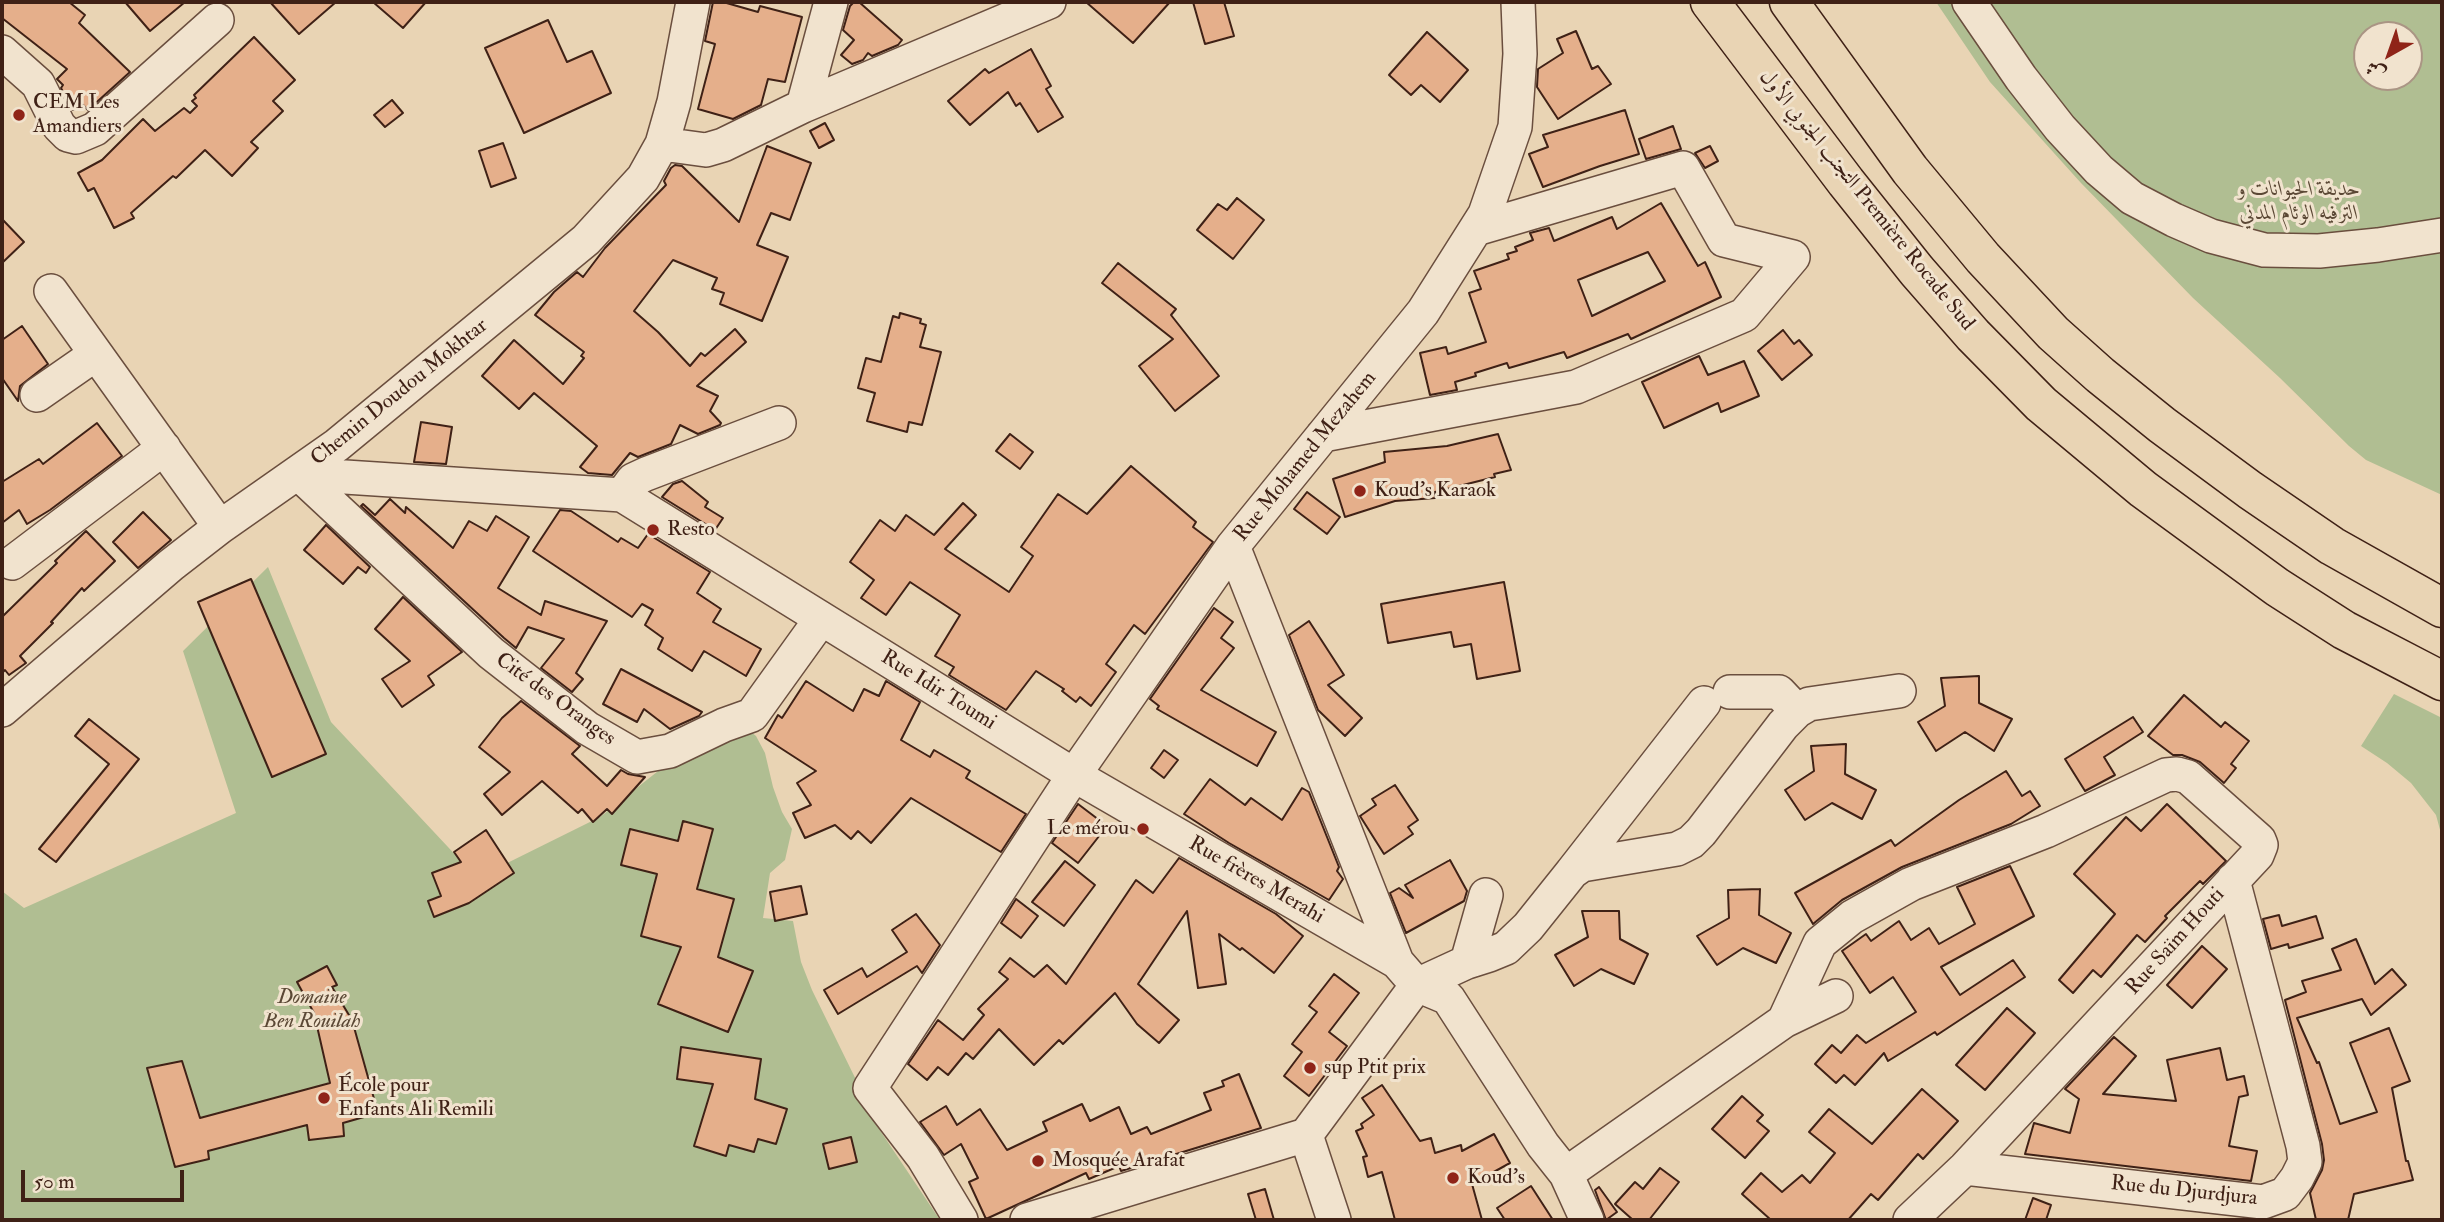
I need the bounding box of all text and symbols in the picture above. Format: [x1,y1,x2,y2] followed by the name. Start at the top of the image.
[2353,21,2423,91] north arrow
[2361,55,2391,86] text: ش
[1753,66,1979,336] street label: التجنب الجنوبي الأول Première Rocade Sud
[33,90,122,140] place label: CEM Les Amandiers
[11,107,27,123] marker: CEM Les Amandiers
[2238,177,2360,227] park label: حديقة الحيوانات و الترفيه الوئام المدني
[307,314,493,472] street label: Chemin Doudou Mokhtar
[1230,367,1382,547] street label: Rue Mohamed Mezahem
[1374,478,1496,504] place label: Koud's Karaok
[1352,483,1368,499] marker: Koud's Karaok
[667,517,715,543] place label: Resto
[645,522,661,538] marker: Resto
[876,646,1000,736] street label: Rue Idir Toumi
[490,648,620,752] street label: Cité des Oranges
[1047,816,1129,842] place label: Le mérou
[1135,821,1151,837] marker: Le mérou
[1184,832,1328,930] street label: Rue frères Merahi
[2121,883,2231,1001] street label: Rue Saïm Houti
[263,985,361,1035] park label: Domaine Ben Rouilah
[1324,1055,1426,1081] place label: sup Ptit prix
[1302,1060,1318,1076] marker: sup Ptit prix
[338,1073,494,1123] place label: École pour Enfants Ali Remili
[316,1090,332,1106] marker: École pour Enfants Ali Remili
[1052,1148,1185,1174] place label: Mosquée Arafat
[1030,1153,1046,1169] marker: Mosquée Arafat
[24,1156,187,1200] scale bar
[1467,1165,1525,1191] place label: Koud's
[34,1168,75,1195] text: 50 m
[1445,1170,1461,1186] marker: Koud's
[2109,1172,2259,1212] street label: Rue du Djurdjura

